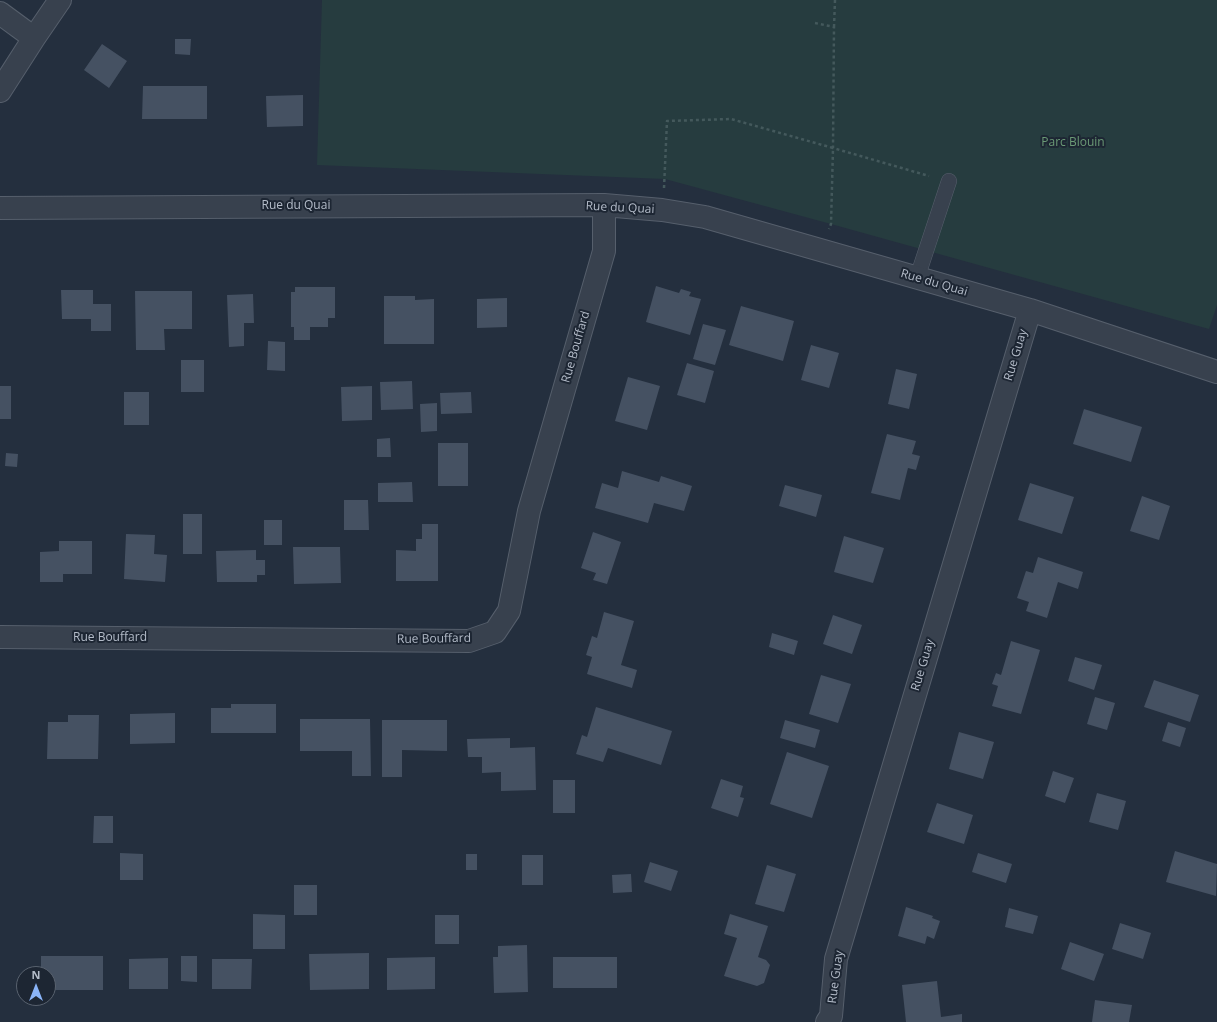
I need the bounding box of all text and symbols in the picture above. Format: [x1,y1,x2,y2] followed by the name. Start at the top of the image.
[1041,136,1105,150] park label: Parc Blouin
[262,199,330,213] street label: Rue du Quai
[585,199,655,217] street label: Rue du Quai
[899,267,969,299] street label: Rue du Quai
[559,309,593,385] street label: Rue Bouffard
[1001,327,1031,383] street label: Rue Guay
[73,631,147,645] street label: Rue Bouffard
[397,631,471,647] street label: Rue Bouffard
[908,637,938,693] street label: Rue Guay
[825,950,847,1004] street label: Rue Guay
[16,966,56,1006] north arrow
[32,967,40,982] text: N

